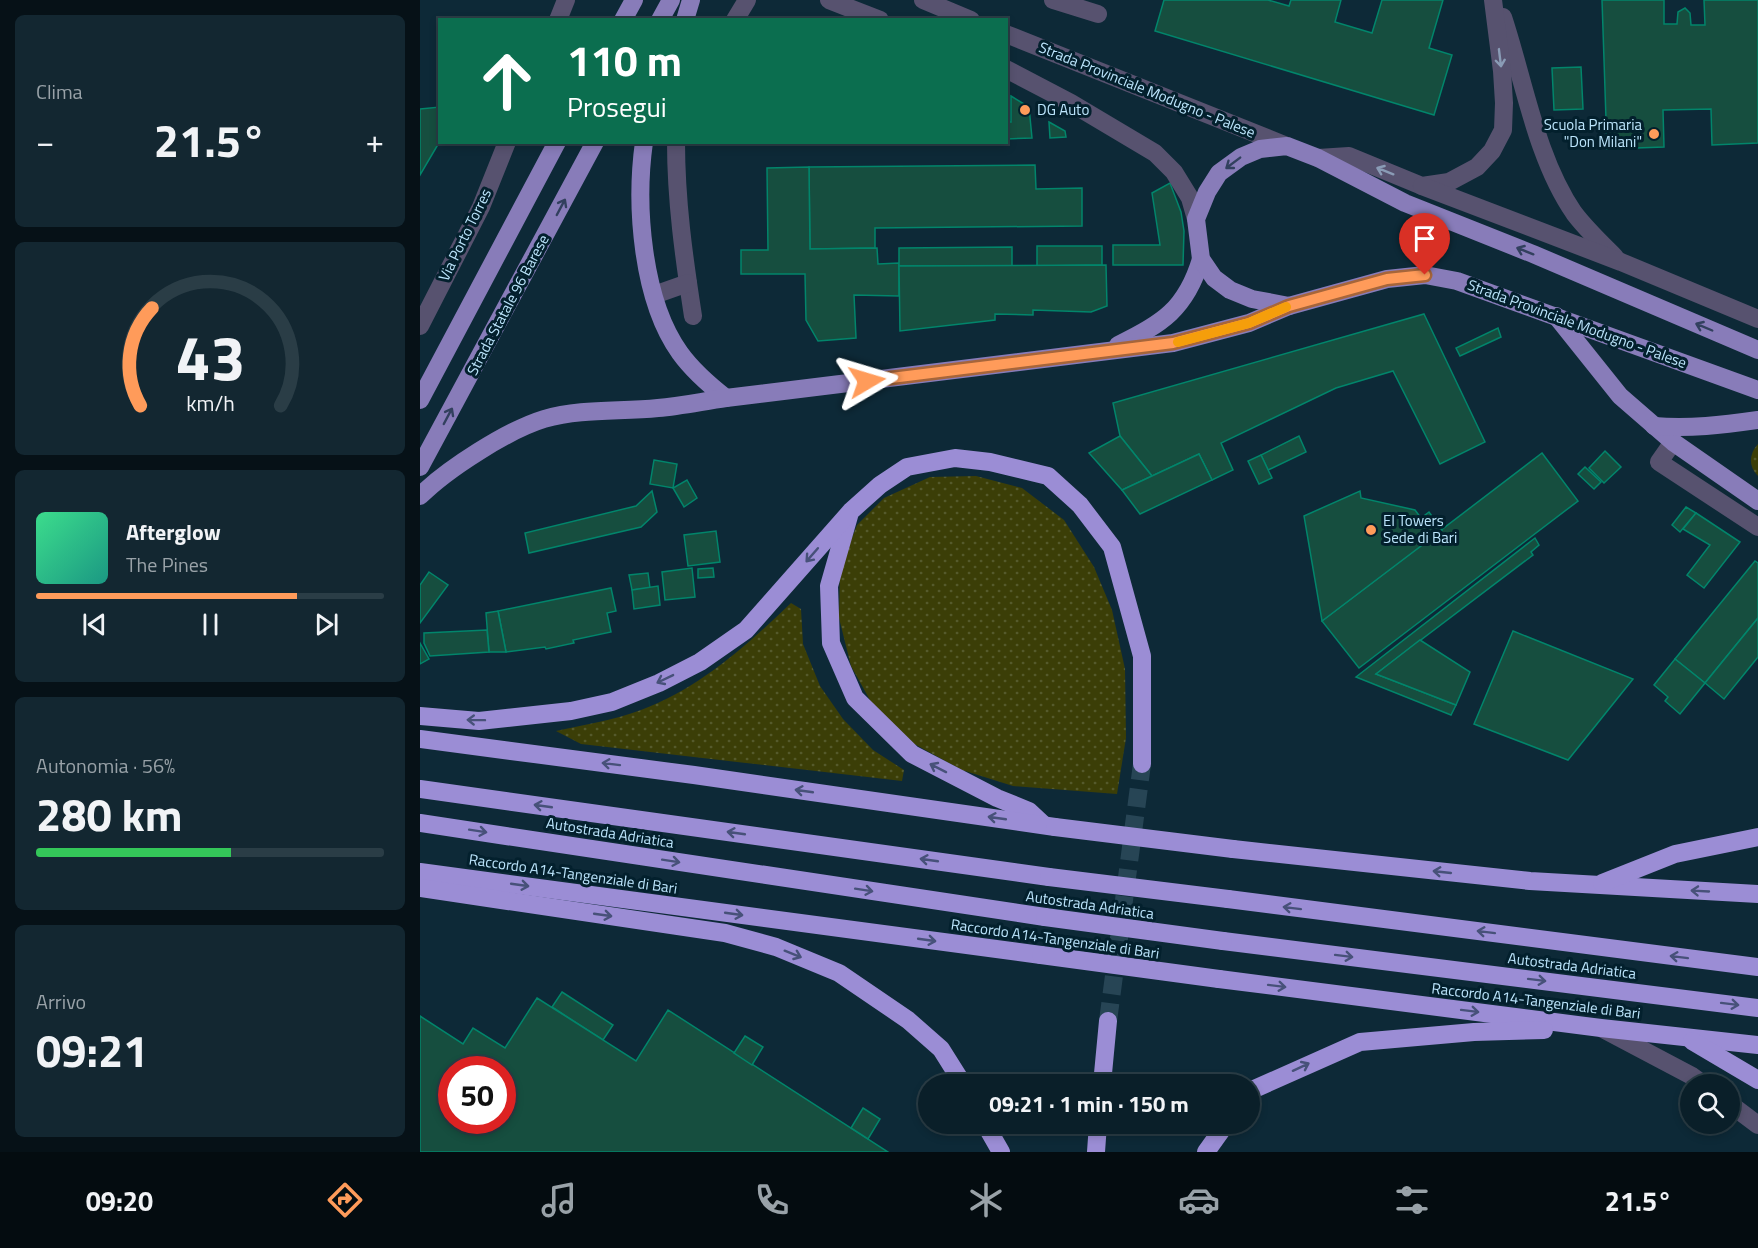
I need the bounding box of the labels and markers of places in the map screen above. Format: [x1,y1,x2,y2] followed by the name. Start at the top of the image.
[1037,98,1089,121] place label: DG Auto
[1018,103,1032,117] marker: DG Auto
[1544,113,1642,153] place label: Scuola Primaria "Don Milani"
[1647,127,1661,141] marker: Scuola Primaria "Don Milani"
[1399,213,1450,275] pin
[1383,509,1457,549] place label: EI Towers Sede di Bari
[1364,523,1378,537] marker: EI Towers Sede di Bari

